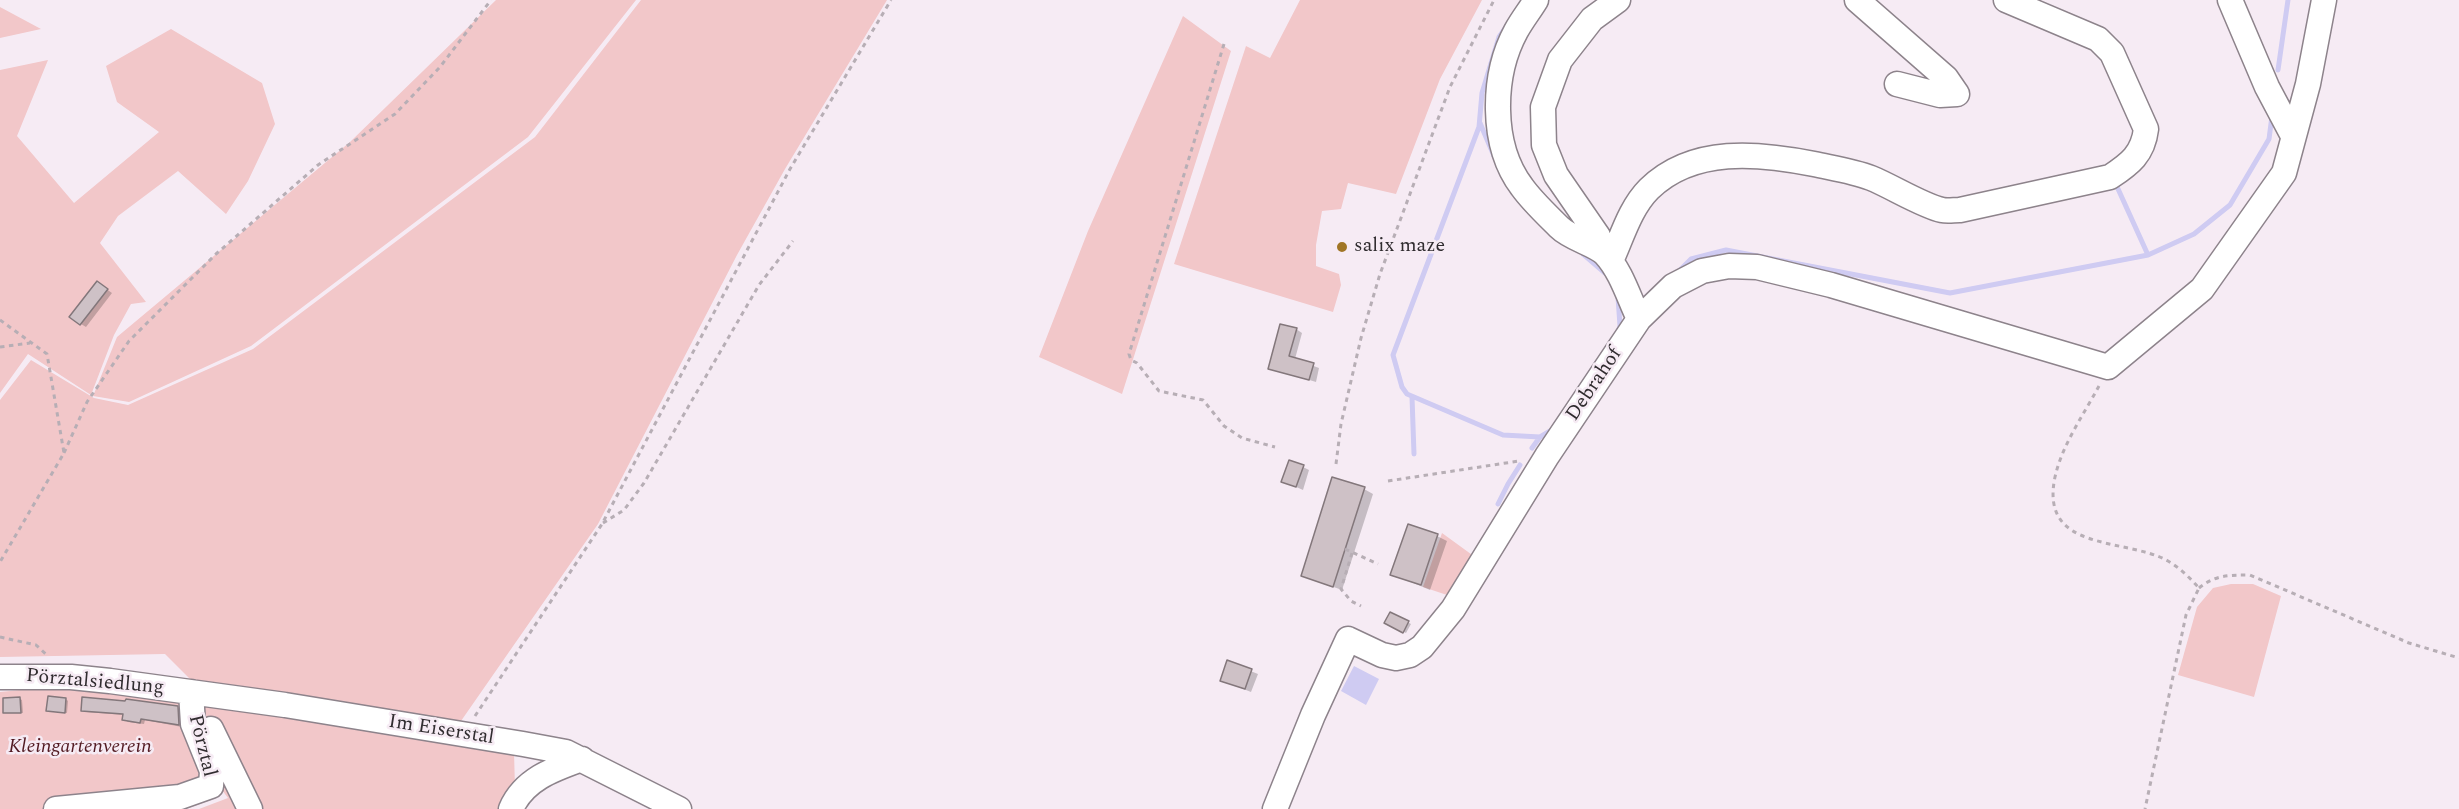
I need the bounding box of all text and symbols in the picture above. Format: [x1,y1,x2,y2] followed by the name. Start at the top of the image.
[1354,235,1445,259] place label: salix maze
[1335,240,1349,254] marker: salix maze
[1562,344,1628,426] street label: Debrahof
[25,665,165,701] street label: Pörztalsiedlung
[386,711,496,751] street label: Im Eiserstal
[182,712,220,780] street label: Pörztal
[8,736,152,760] park label: Kleingartenverein

